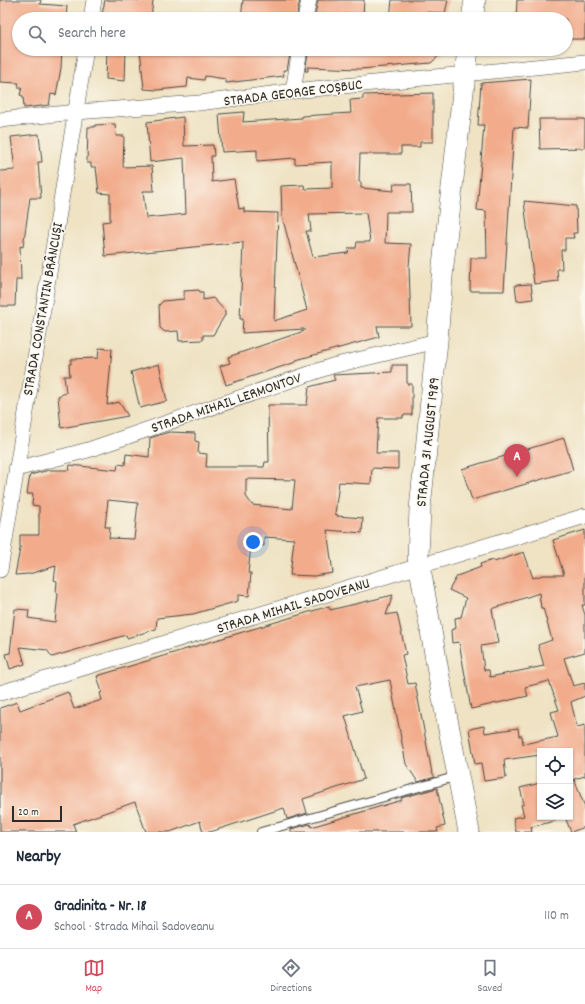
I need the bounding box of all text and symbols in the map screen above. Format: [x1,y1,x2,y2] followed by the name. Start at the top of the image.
[12,12,573,56] search box
[26,23,48,45] icon: search
[58,23,126,45] text: Search here
[223,75,364,113] street label: STRADA GEORGE COȘBUC
[18,221,70,398] street label: STRADA CONSTANTIN BRÂNCUȘI
[148,368,306,440] street label: STRADA MIHAIL LERMONTOV
[411,376,447,508] street label: STRADA 31 AUGUST 1989
[504,444,530,477] pin: A
[243,532,263,552] your location
[214,573,373,641] street label: STRADA MIHAIL SADOVEANU
[537,748,573,820] map controls
[537,748,573,784] button: locate
[537,784,573,820] button: layers
[12,804,62,823] scale bar
[18,805,39,821] text: 20 m
[16,846,60,870] text: Nearby
[54,896,146,918] text: Gradinita - Nr. 18
[25,907,33,926] text: A
[544,907,569,926] text: 110 m
[54,918,214,937] text: School · Strada Mihail Sadoveanu
[83,957,105,997] tab: Map
[270,957,312,997] tab: Directions
[478,957,502,997] tab: Saved

